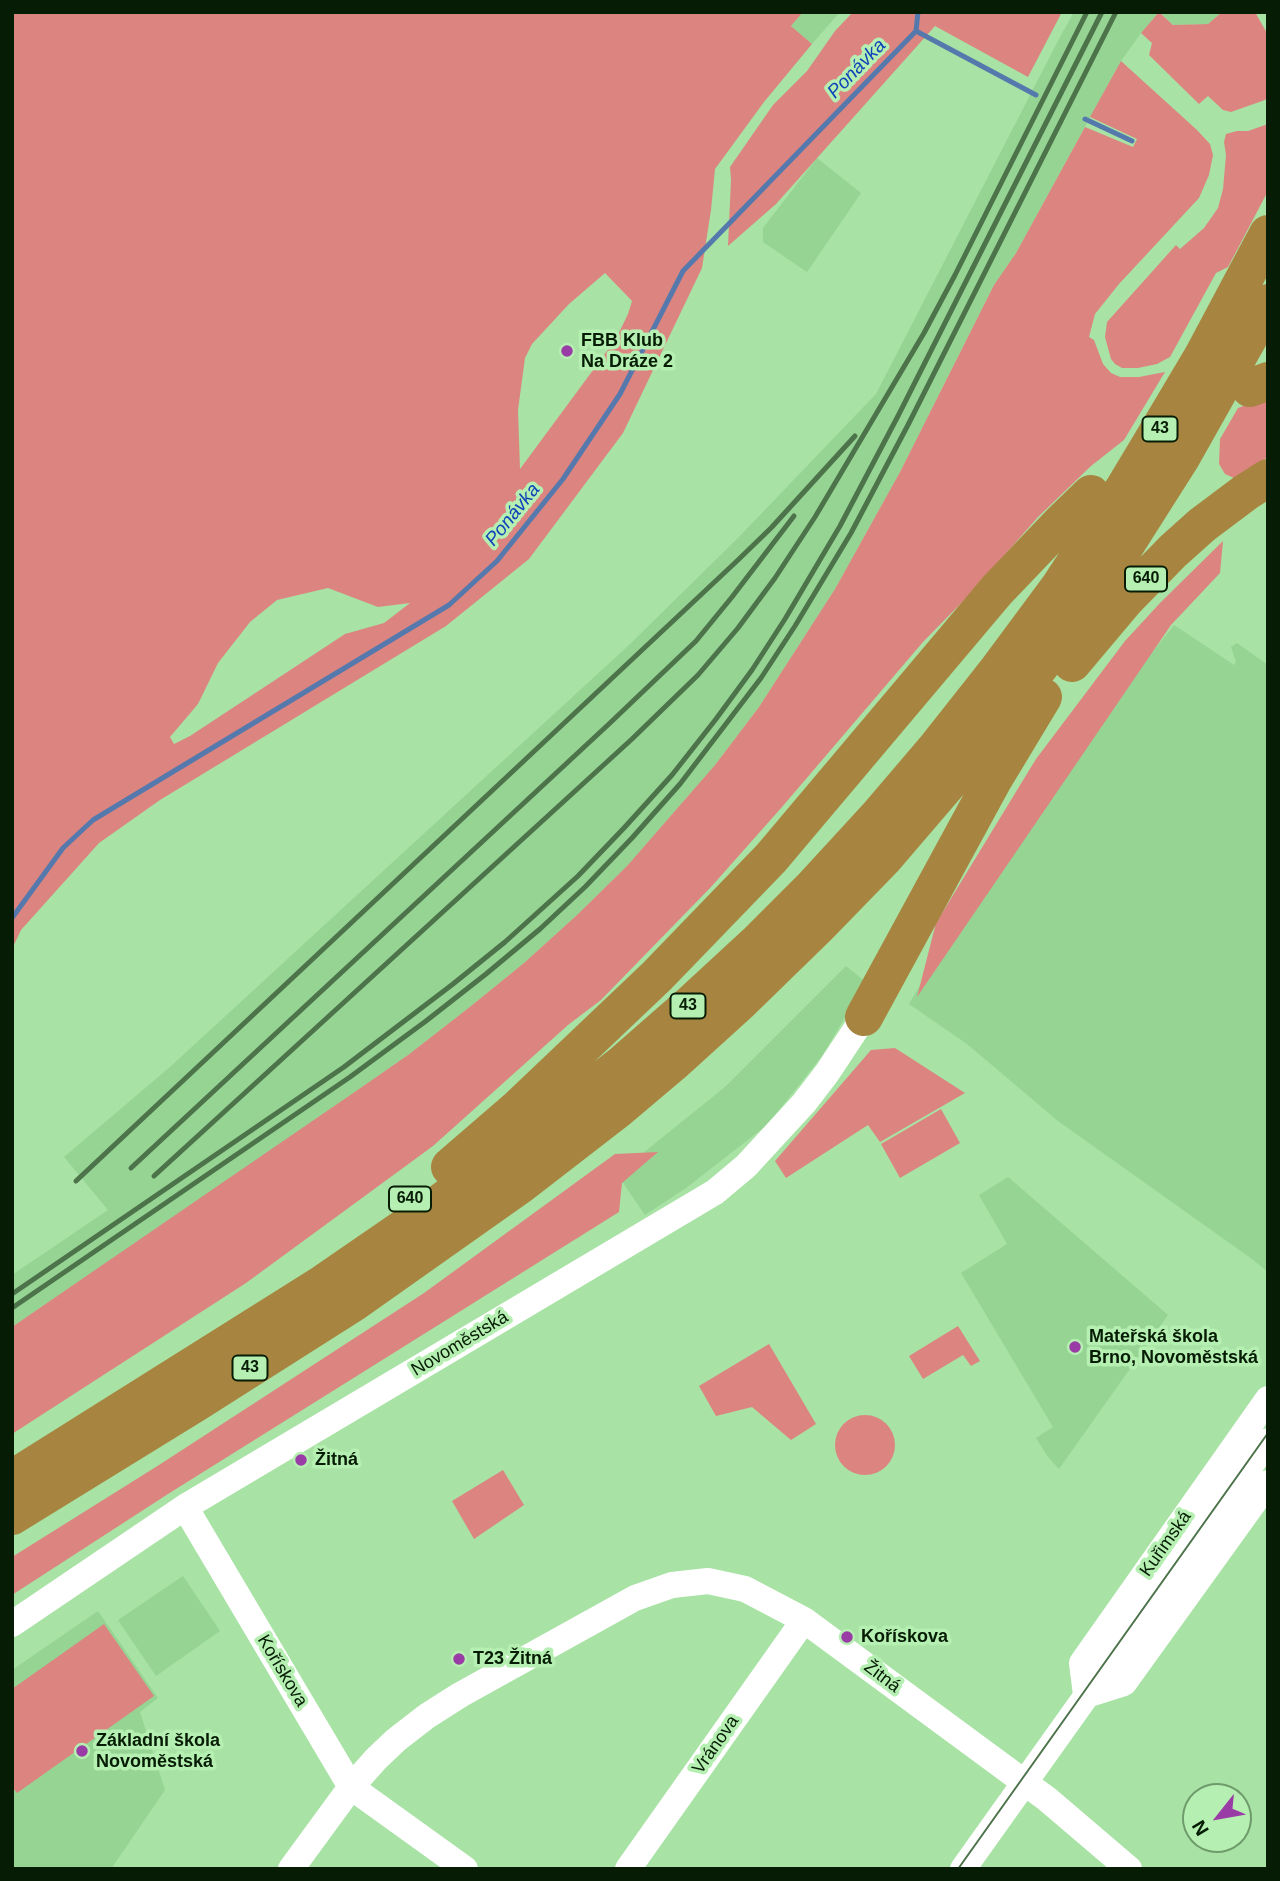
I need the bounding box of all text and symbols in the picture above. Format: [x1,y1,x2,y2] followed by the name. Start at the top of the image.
[823,34,891,104] water label: Ponávka
[581,330,673,372] place label: FBB Klub Na Dráze 2
[559,343,575,359] marker: FBB Klub Na Dráze 2
[1142,416,1178,442] road number: 43
[481,479,545,551] water label: Ponávka
[1125,566,1167,592] road number: 640
[670,994,706,1018] road number: 43
[389,1186,431,1212] road number: 640
[408,1307,512,1381] street label: Novoměstská
[1089,1326,1258,1368] place label: Mateřská škola Brno, Novoměstská
[1067,1339,1083,1355] marker: Mateřská škola Brno, Novoměstská
[232,1356,268,1380] road number: 43
[315,1449,358,1471] place label: Žitná
[293,1452,309,1468] marker: Žitná
[1136,1507,1196,1581] street label: Kuřimská
[861,1626,948,1648] place label: Kořískova
[839,1629,855,1645] marker: Kořískova
[252,1631,312,1711] street label: Kořískova
[473,1648,552,1670] place label: T23 Žitná
[451,1651,467,1667] marker: T23 Žitná
[860,1656,904,1698] street label: Žitná
[688,1712,744,1778] street label: Vránova
[96,1730,220,1772] place label: Základní škola Novoměstská
[74,1743,90,1759] marker: Základní škola Novoměstská
[1182,1783,1252,1853] north arrow
[1188,1817,1213,1839] text: N

